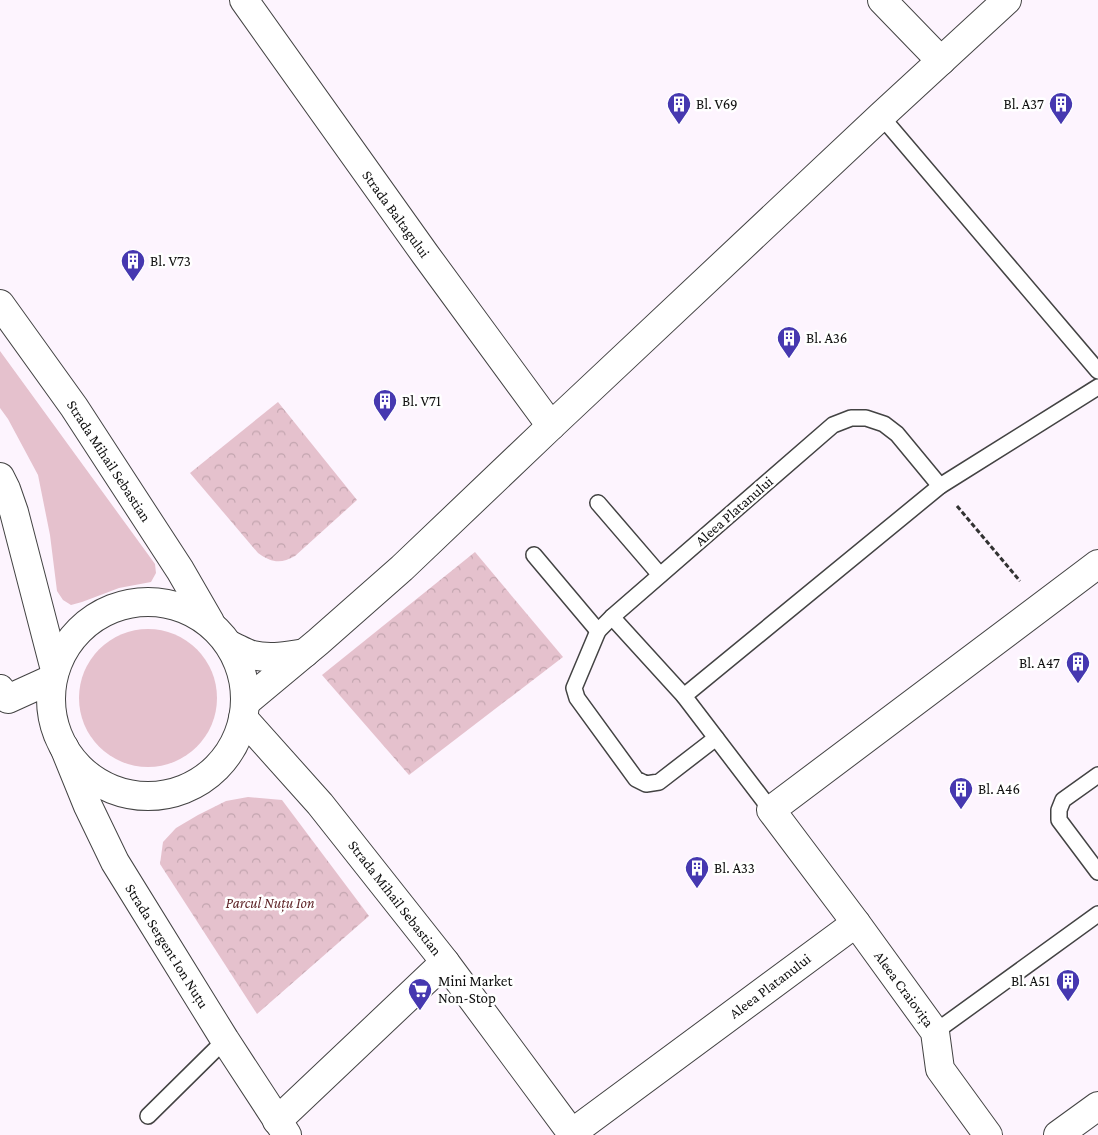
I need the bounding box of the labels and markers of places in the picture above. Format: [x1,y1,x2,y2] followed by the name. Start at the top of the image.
[666,91,692,125] building icon: Bl. V69
[1048,91,1074,125] building icon: Bl. A37
[696,96,738,112] place label: Bl. V69
[1003,96,1044,112] place label: Bl. A37
[120,248,146,282] building icon: Bl. V73
[150,253,191,269] place label: Bl. V73
[776,325,802,359] building icon: Bl. A36
[806,330,847,346] place label: Bl. A36
[372,388,398,422] building icon: Bl. V71
[402,393,441,409] place label: Bl. V71
[1065,650,1091,684] building icon: Bl. A47
[1019,655,1060,671] place label: Bl. A47
[948,776,974,810] building icon: Bl. A46
[978,781,1020,797] place label: Bl. A46
[684,855,710,889] building icon: Bl. A33
[714,860,755,876] place label: Bl. A33
[1055,968,1081,1002] building icon: Bl. A51
[438,973,513,1007] place label: Mini Market Non-Stop
[1011,973,1050,989] place label: Bl. A51
[407,977,433,1011] supermarket icon: Mini Market Non-Stop

